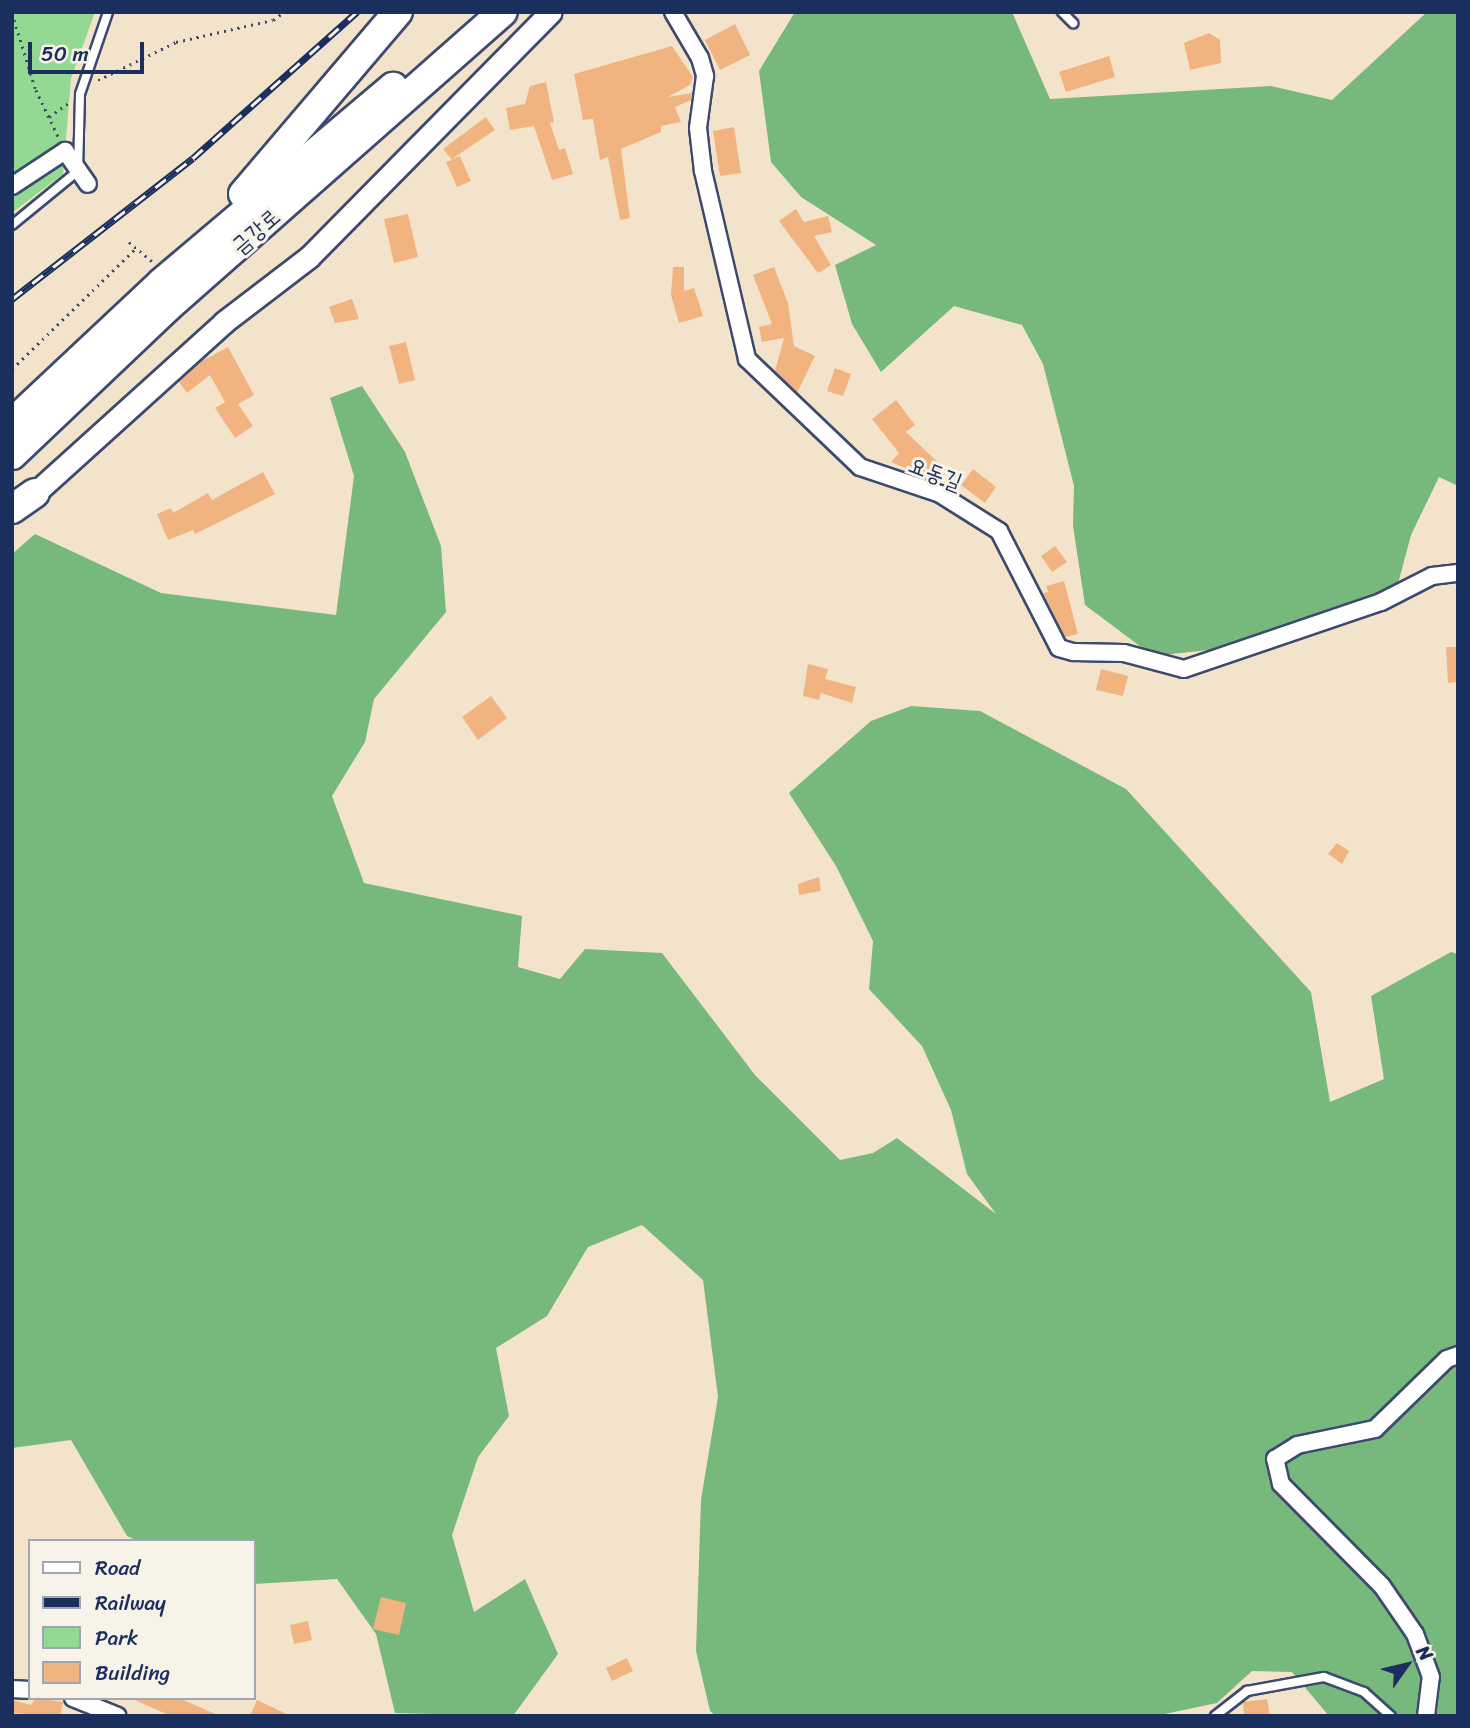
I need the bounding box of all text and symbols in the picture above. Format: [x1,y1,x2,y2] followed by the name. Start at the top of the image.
[32,28,147,72] scale bar
[41,35,89,73] text: 50 m
[226,203,286,261] street label: 금강로
[904,451,966,497] street label: 요동길
[28,1539,256,1700] legend
[95,1549,140,1587] text: Road
[95,1584,166,1622] text: Railway
[95,1619,138,1657] text: Park
[1372,1630,1442,1700] north arrow
[1407,1638,1442,1668] text: N
[95,1654,170,1692] text: Building

